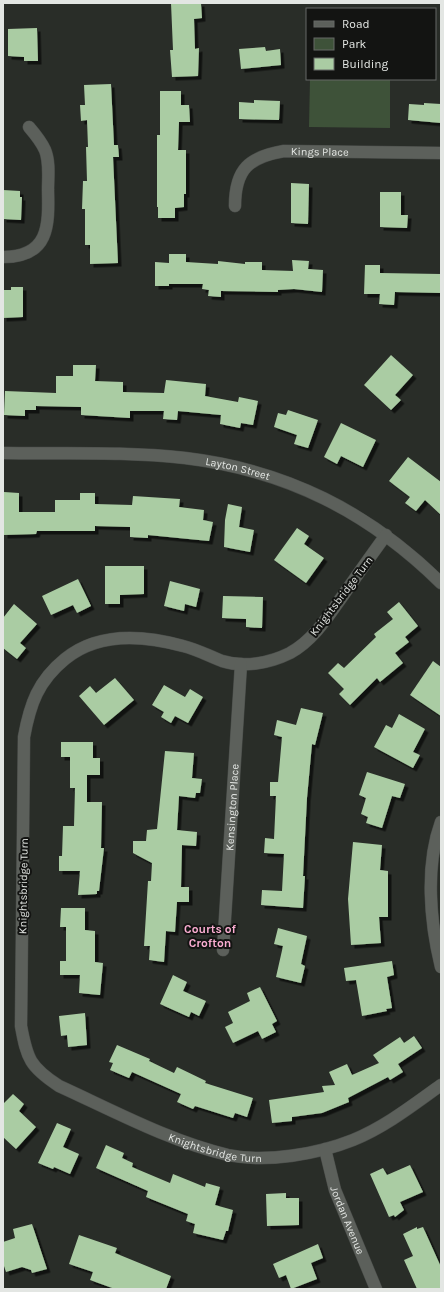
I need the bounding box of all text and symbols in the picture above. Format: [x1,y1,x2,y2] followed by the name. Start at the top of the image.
[306,8,436,80] legend
[342,17,370,31] text: Road
[342,37,367,51] text: Park
[342,57,389,71] text: Building
[291,145,349,159] street label: Kings Place
[205,455,272,483] street label: Layton Street
[307,554,376,639] street label: Knightsbridge Turn
[223,763,242,851] street label: Kensington Place
[16,838,31,934] street label: Knightsbridge Turn
[184,922,237,950] district label: Courts of Crofton
[166,1130,262,1165] street label: Knightsbridge Turn
[327,1185,367,1257] street label: Jordan Avenue

